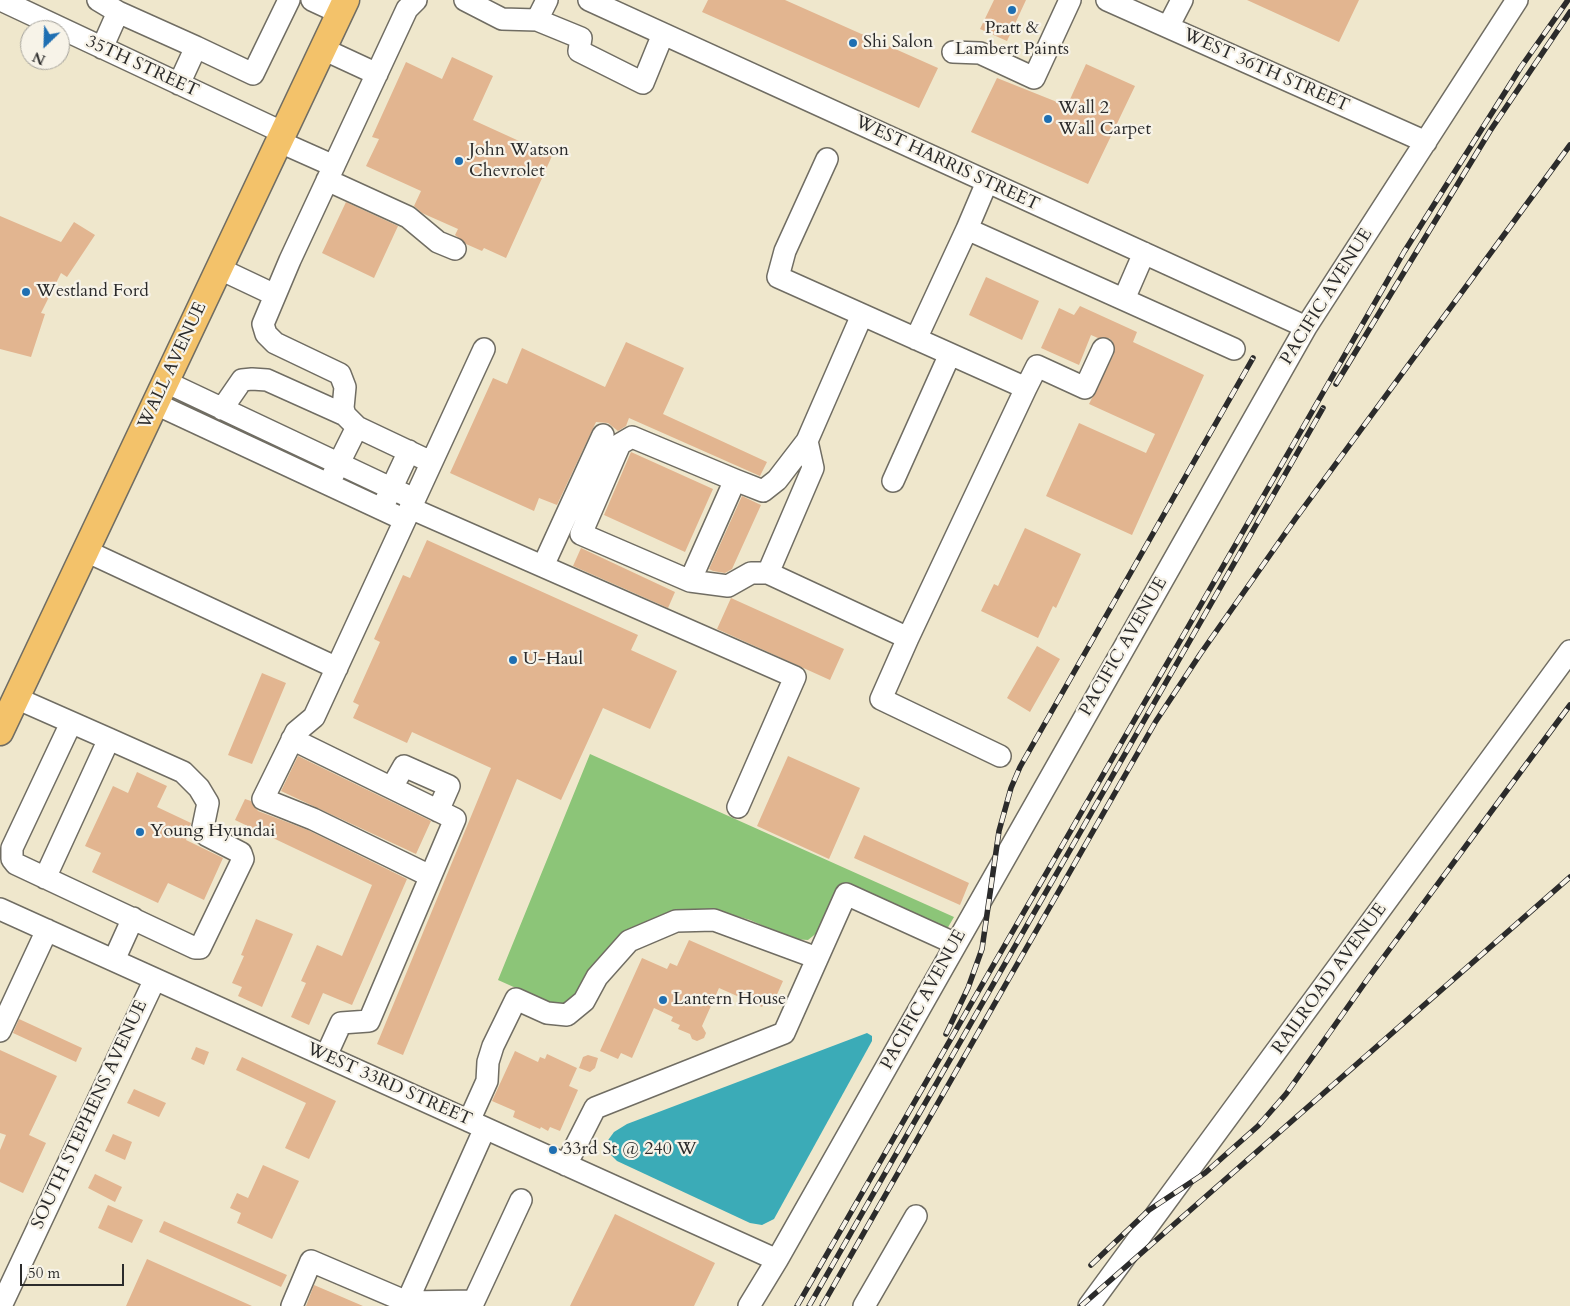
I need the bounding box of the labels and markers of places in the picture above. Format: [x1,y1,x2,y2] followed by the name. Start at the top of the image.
[1006,4,1018,16] marker: Pratt & Lambert Paints
[955,18,1069,60] place label: Pratt & Lambert Paints
[863,32,933,54] place label: Shi Salon
[847,37,859,49] marker: Shi Salon
[1058,98,1151,140] place label: Wall 2 Wall Carpet
[1042,113,1054,125] marker: Wall 2 Wall Carpet
[469,140,569,182] place label: John Watson Chevrolet
[453,155,465,167] marker: John Watson Chevrolet
[36,281,149,303] place label: Westland Ford
[20,286,32,298] marker: Westland Ford
[523,649,583,671] place label: U-Haul
[507,654,519,666] marker: U-Haul
[150,821,275,843] place label: Young Hyundai
[134,826,146,838] marker: Young Hyundai
[673,989,786,1011] place label: Lantern House
[657,994,669,1006] marker: Lantern House
[563,1139,697,1161] place label: 33rd St @ 240 W
[547,1144,559,1156] marker: 33rd St @ 240 W

